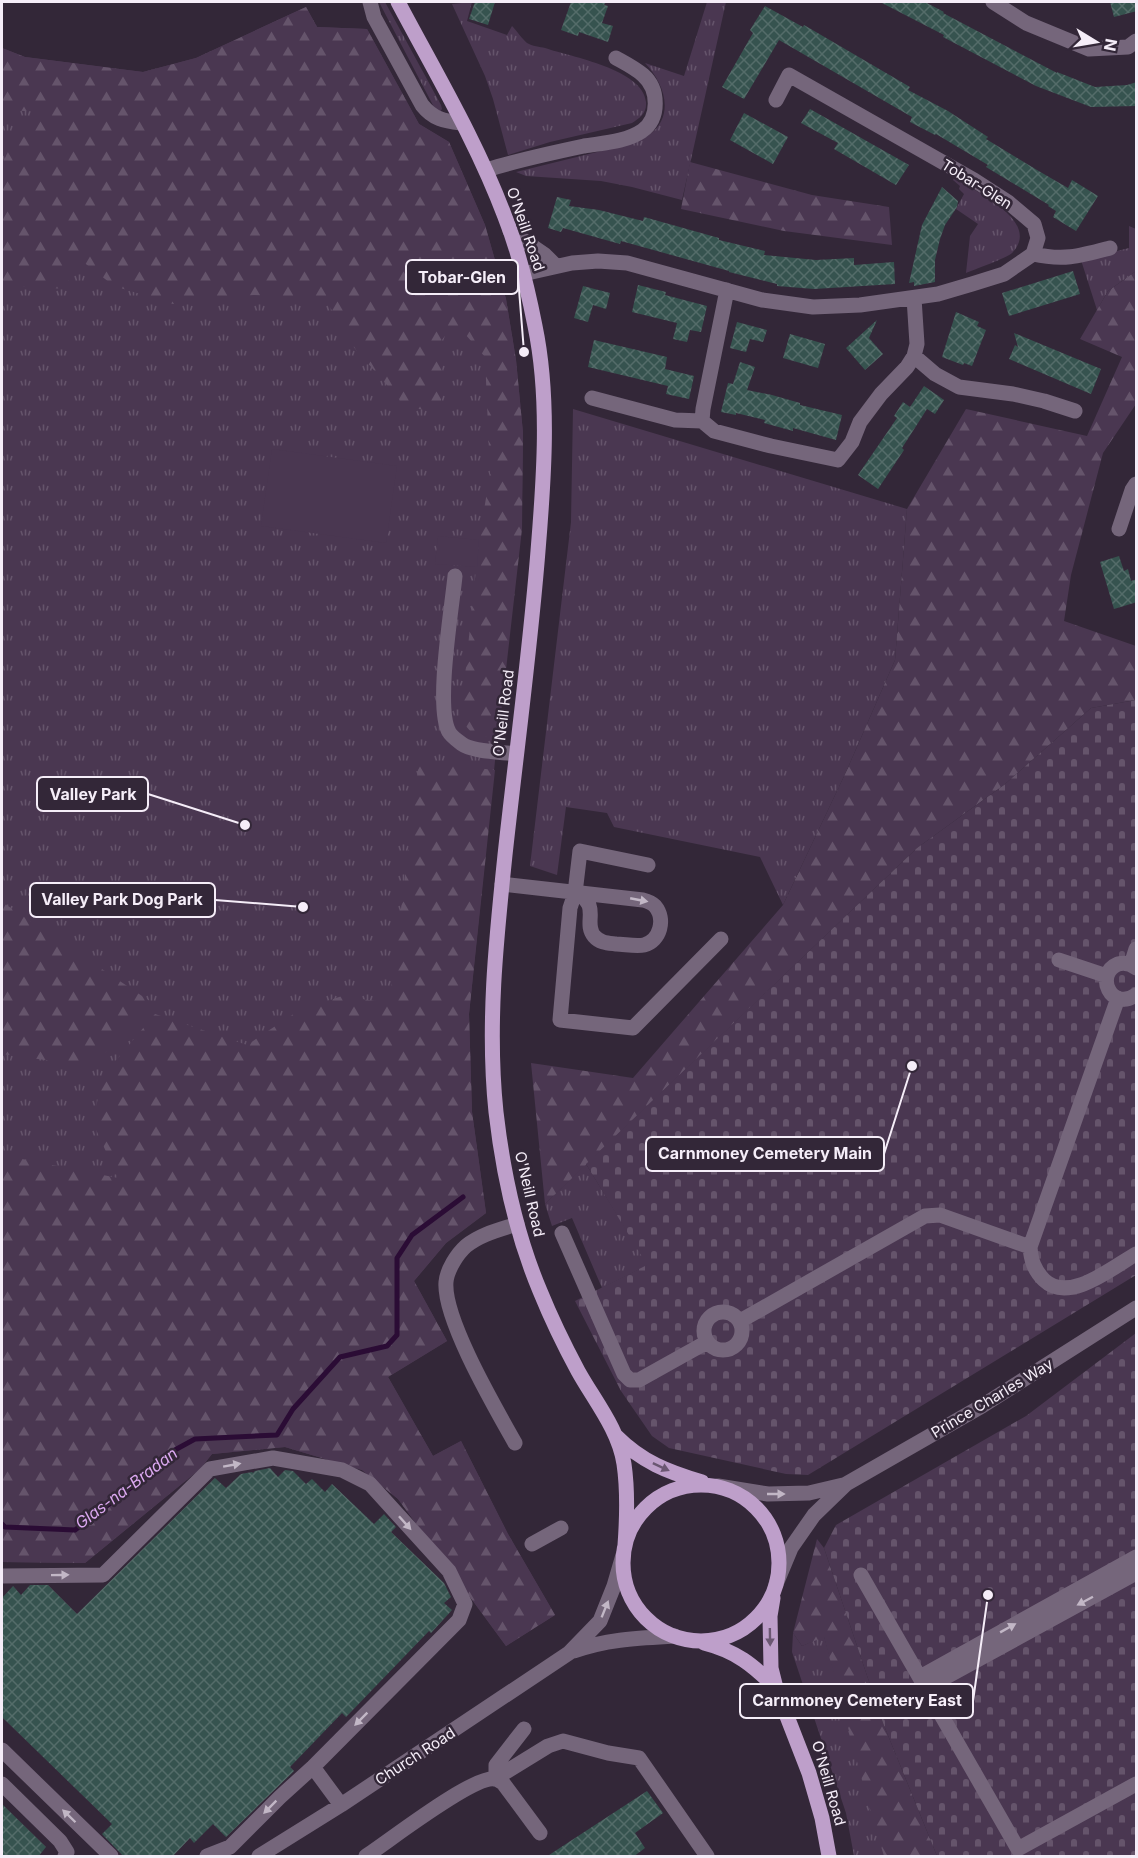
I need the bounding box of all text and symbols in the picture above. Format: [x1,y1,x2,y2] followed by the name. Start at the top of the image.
[1066,12,1126,72] north arrow
[1100,37,1122,53] text: N
[938,155,1016,213] street label: Tobar-Glen
[503,185,549,273] street label: O'Neill Road
[406,260,518,294] callout: Tobar-Glen
[418,267,506,287] text: Tobar-Glen
[488,669,518,757] street label: O'Neill Road
[37,777,148,811] callout: Valley Park
[49,784,137,804] text: Valley Park
[30,883,215,917] callout: Valley Park Dog Park
[41,889,204,909] text: Valley Park Dog Park
[630,896,649,905] one-way arrow
[646,1137,884,1171] callout: Carnmoney Cemetery Main
[658,1143,872,1163] text: Carnmoney Cemetery Main
[511,1149,549,1239] street label: O'Neill Road
[928,1354,1057,1442] street label: Prince Charles Way
[71,1443,181,1533] water label: Glas-na-Bradan
[223,1460,242,1469] one-way arrow
[652,1463,669,1472] one-way arrow
[767,1489,786,1499] one-way arrow
[398,1516,412,1530] one-way arrow
[50,1570,69,1580] one-way arrow
[1076,1596,1093,1606] one-way arrow
[600,1600,610,1618] one-way arrow
[999,1623,1016,1633] one-way arrow
[765,1627,775,1646] one-way arrow
[740,1684,973,1718] callout: Carnmoney Cemetery East
[752,1690,962,1710] text: Carnmoney Cemetery East
[355,1711,369,1725] one-way arrow
[371,1723,459,1789] street label: Church Road
[808,1738,850,1828] street label: O'Neill Road
[263,1799,277,1814] one-way arrow
[63,1809,77,1823] one-way arrow

